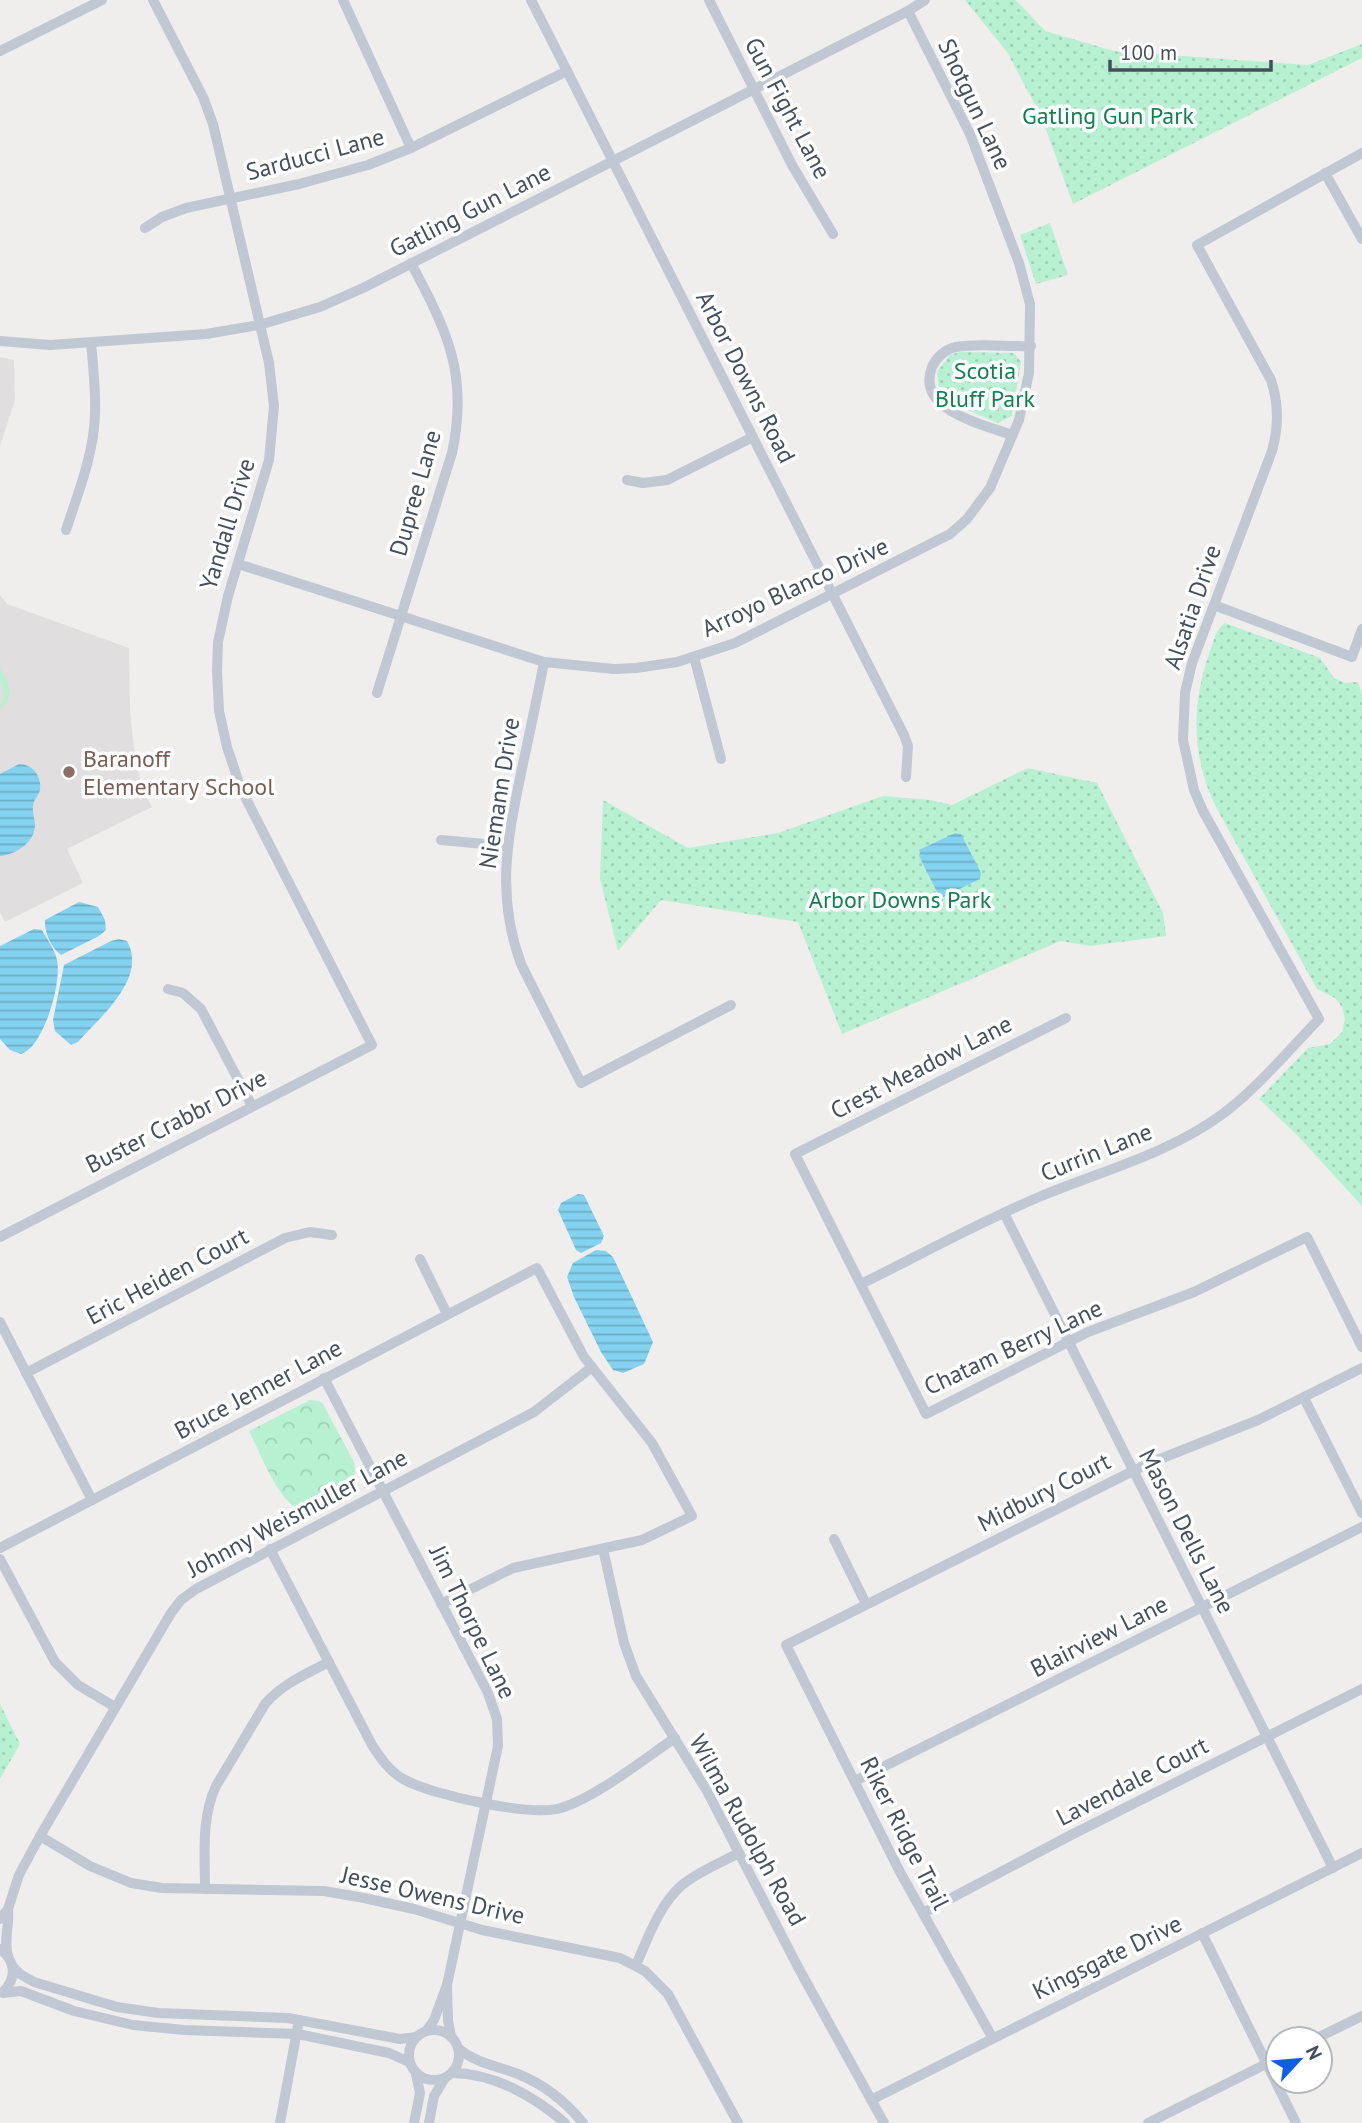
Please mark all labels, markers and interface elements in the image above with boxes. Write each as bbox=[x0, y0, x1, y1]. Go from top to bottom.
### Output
scale bar bbox=[1110, 28, 1271, 72]
street label: Gun Fight Lane bbox=[738, 32, 838, 184]
street label: Shotgun Lane bbox=[931, 33, 1019, 175]
text: 100 m bbox=[1120, 39, 1177, 66]
park label: Gatling Gun Park bbox=[1022, 100, 1194, 131]
street label: Sarducci Lane bbox=[243, 121, 387, 187]
street label: Gatling Gun Lane bbox=[384, 156, 556, 264]
street label: Arbor Downs Road bbox=[689, 286, 803, 468]
park label: Scotia Bluff Park bbox=[935, 355, 1035, 414]
street label: Dupree Lane bbox=[382, 427, 448, 559]
street label: Yandall Drive bbox=[192, 455, 262, 593]
street label: Arroyo Blanco Drive bbox=[697, 530, 893, 644]
street label: Alsatia Drive bbox=[1156, 541, 1228, 673]
street label: Niemann Drive bbox=[472, 715, 526, 871]
place label: Baranoff Elementary School bbox=[83, 743, 274, 802]
marker: Baranoff Elementary School bbox=[61, 764, 77, 780]
park label: Arbor Downs Park bbox=[809, 884, 992, 915]
street label: Crest Meadow Lane bbox=[825, 1008, 1017, 1126]
street label: Buster Crabbr Drive bbox=[80, 1062, 272, 1180]
street label: Currin Lane bbox=[1036, 1116, 1156, 1188]
street label: Eric Heiden Court bbox=[81, 1220, 253, 1332]
street label: Chatam Berry Lane bbox=[919, 1292, 1107, 1402]
street label: Bruce Jenner Lane bbox=[169, 1332, 347, 1446]
street label: Johnny Weismuller Lane bbox=[180, 1442, 413, 1585]
street label: Mason Dells Lane bbox=[1132, 1443, 1242, 1619]
street label: Midbury Court bbox=[972, 1445, 1116, 1539]
street label: Jim Thorpe Lane bbox=[422, 1539, 523, 1704]
street label: Blairview Lane bbox=[1025, 1588, 1173, 1684]
street label: Wilma Rudolph Road bbox=[683, 1729, 813, 1931]
street label: Lavendale Court bbox=[1051, 1729, 1213, 1833]
street label: Riker Ridge Trail bbox=[853, 1751, 957, 1915]
street label: Jesse Owens Drive bbox=[337, 1859, 528, 1931]
street label: Kingsgate Drive bbox=[1027, 1908, 1187, 2006]
north arrow bbox=[1264, 2025, 1334, 2095]
text: N bbox=[1301, 2042, 1328, 2063]

